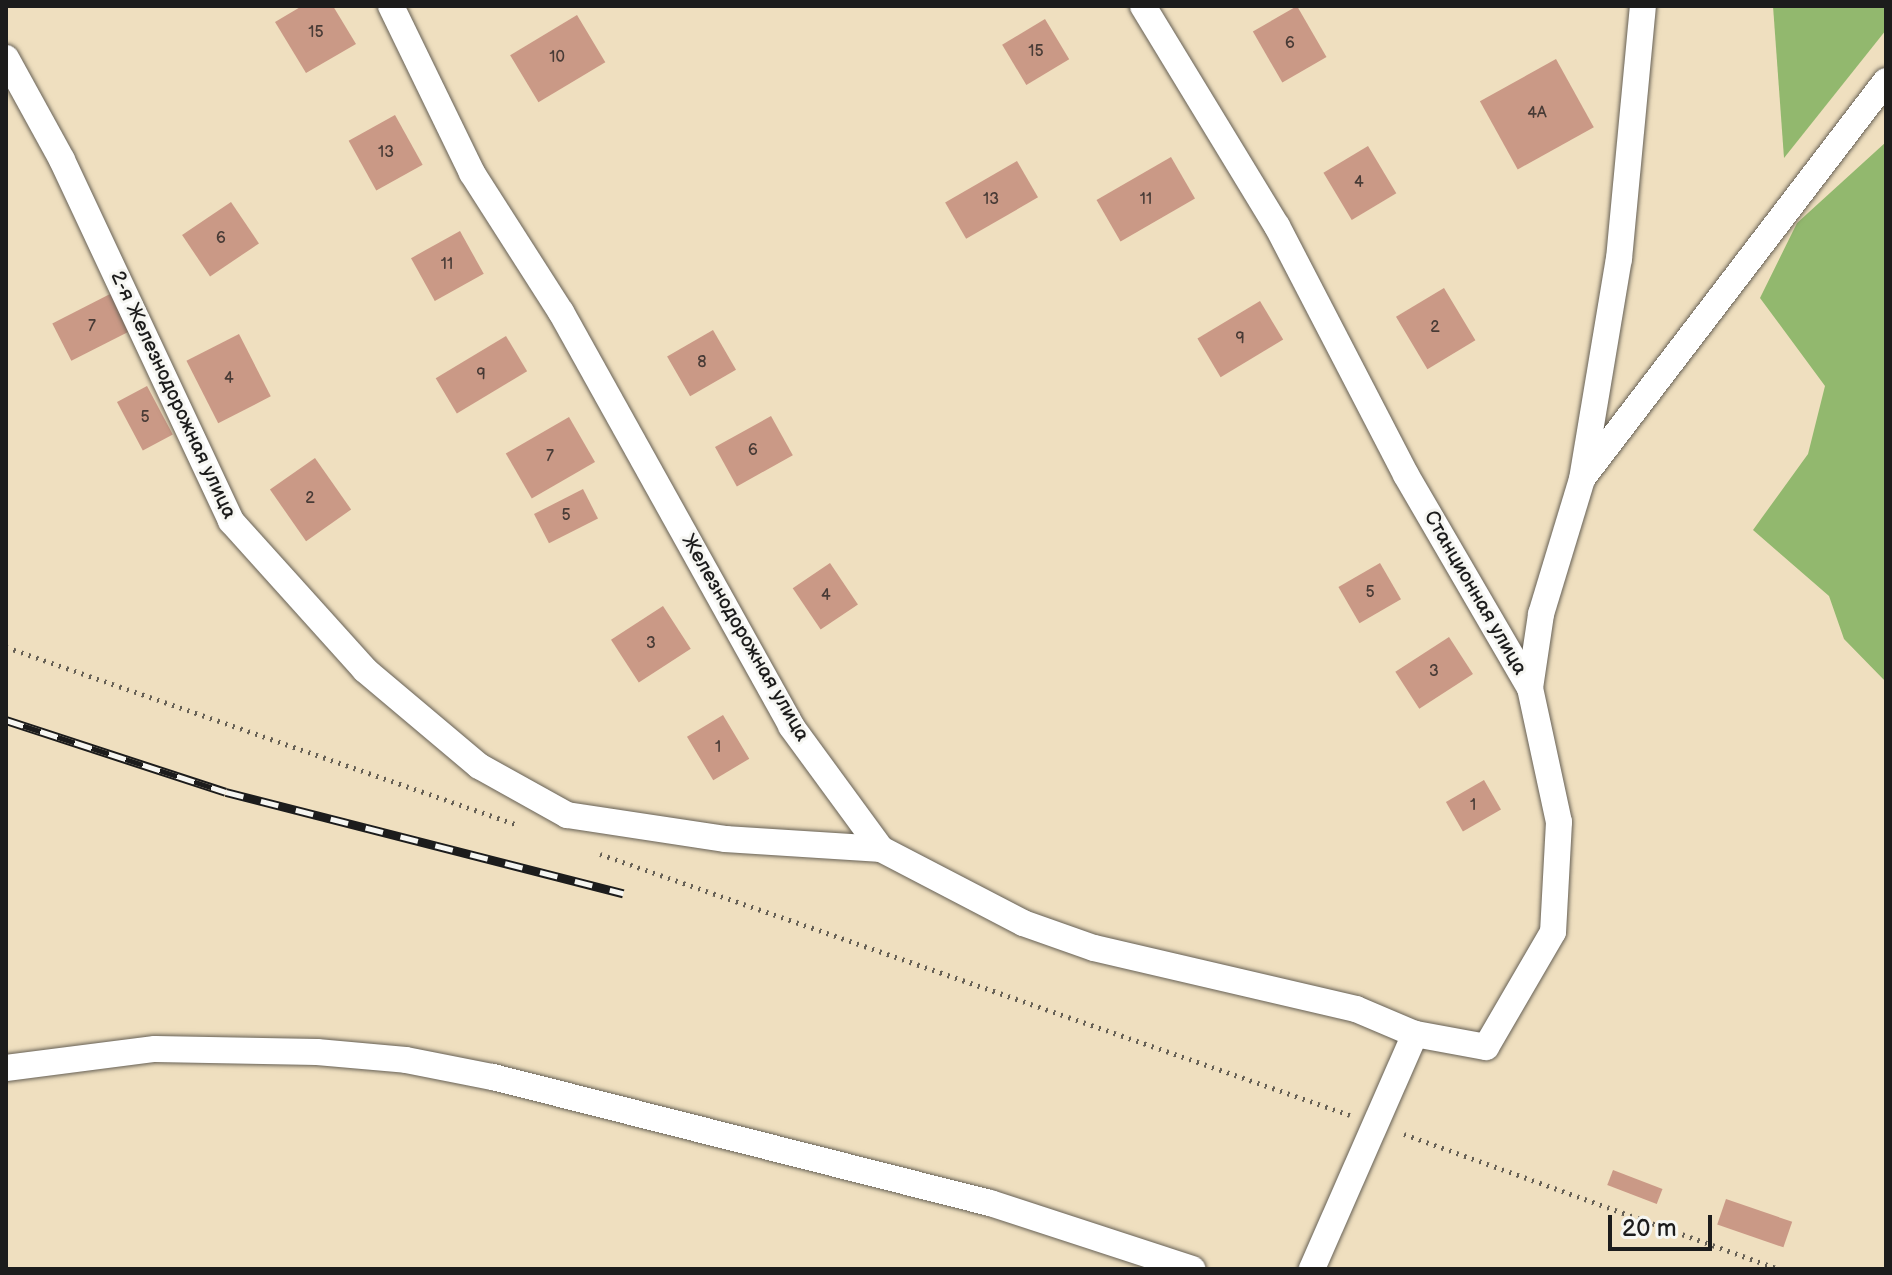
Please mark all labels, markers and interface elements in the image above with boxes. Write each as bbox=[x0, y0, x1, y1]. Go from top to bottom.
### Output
house number: 15 bbox=[308, 23, 324, 43]
house number: 6 bbox=[1285, 34, 1295, 54]
house number: 15 bbox=[1028, 42, 1044, 62]
house number: 10 bbox=[549, 48, 565, 68]
house number: 4А bbox=[1527, 104, 1547, 124]
house number: 13 bbox=[378, 143, 394, 163]
house number: 4 bbox=[1354, 173, 1364, 193]
house number: 13 bbox=[983, 190, 999, 210]
house number: 11 bbox=[1140, 190, 1152, 210]
house number: 6 bbox=[216, 229, 226, 249]
house number: 11 bbox=[441, 255, 453, 275]
street label: 2-я Железнодорожная улица bbox=[105, 267, 241, 523]
house number: 7 bbox=[88, 317, 96, 337]
house number: 2 bbox=[1430, 318, 1440, 338]
house number: 9 bbox=[1235, 329, 1245, 349]
house number: 8 bbox=[697, 353, 707, 373]
house number: 9 bbox=[476, 365, 486, 385]
house number: 4 bbox=[224, 369, 234, 389]
house number: 5 bbox=[140, 408, 150, 428]
house number: 6 bbox=[748, 441, 758, 461]
house number: 7 bbox=[546, 447, 554, 467]
house number: 2 bbox=[305, 489, 315, 509]
house number: 5 bbox=[561, 506, 571, 526]
street label: Станционная улица bbox=[1418, 507, 1532, 679]
street label: Железнодорожная улица bbox=[676, 530, 814, 746]
house number: 5 bbox=[1365, 583, 1375, 603]
house number: 4 bbox=[821, 586, 831, 606]
house number: 3 bbox=[646, 634, 656, 654]
house number: 3 bbox=[1429, 662, 1439, 682]
house number: 1 bbox=[715, 738, 721, 758]
house number: 1 bbox=[1470, 796, 1476, 816]
scale bar bbox=[1612, 1199, 1716, 1249]
text: 20 m bbox=[1622, 1214, 1677, 1243]

